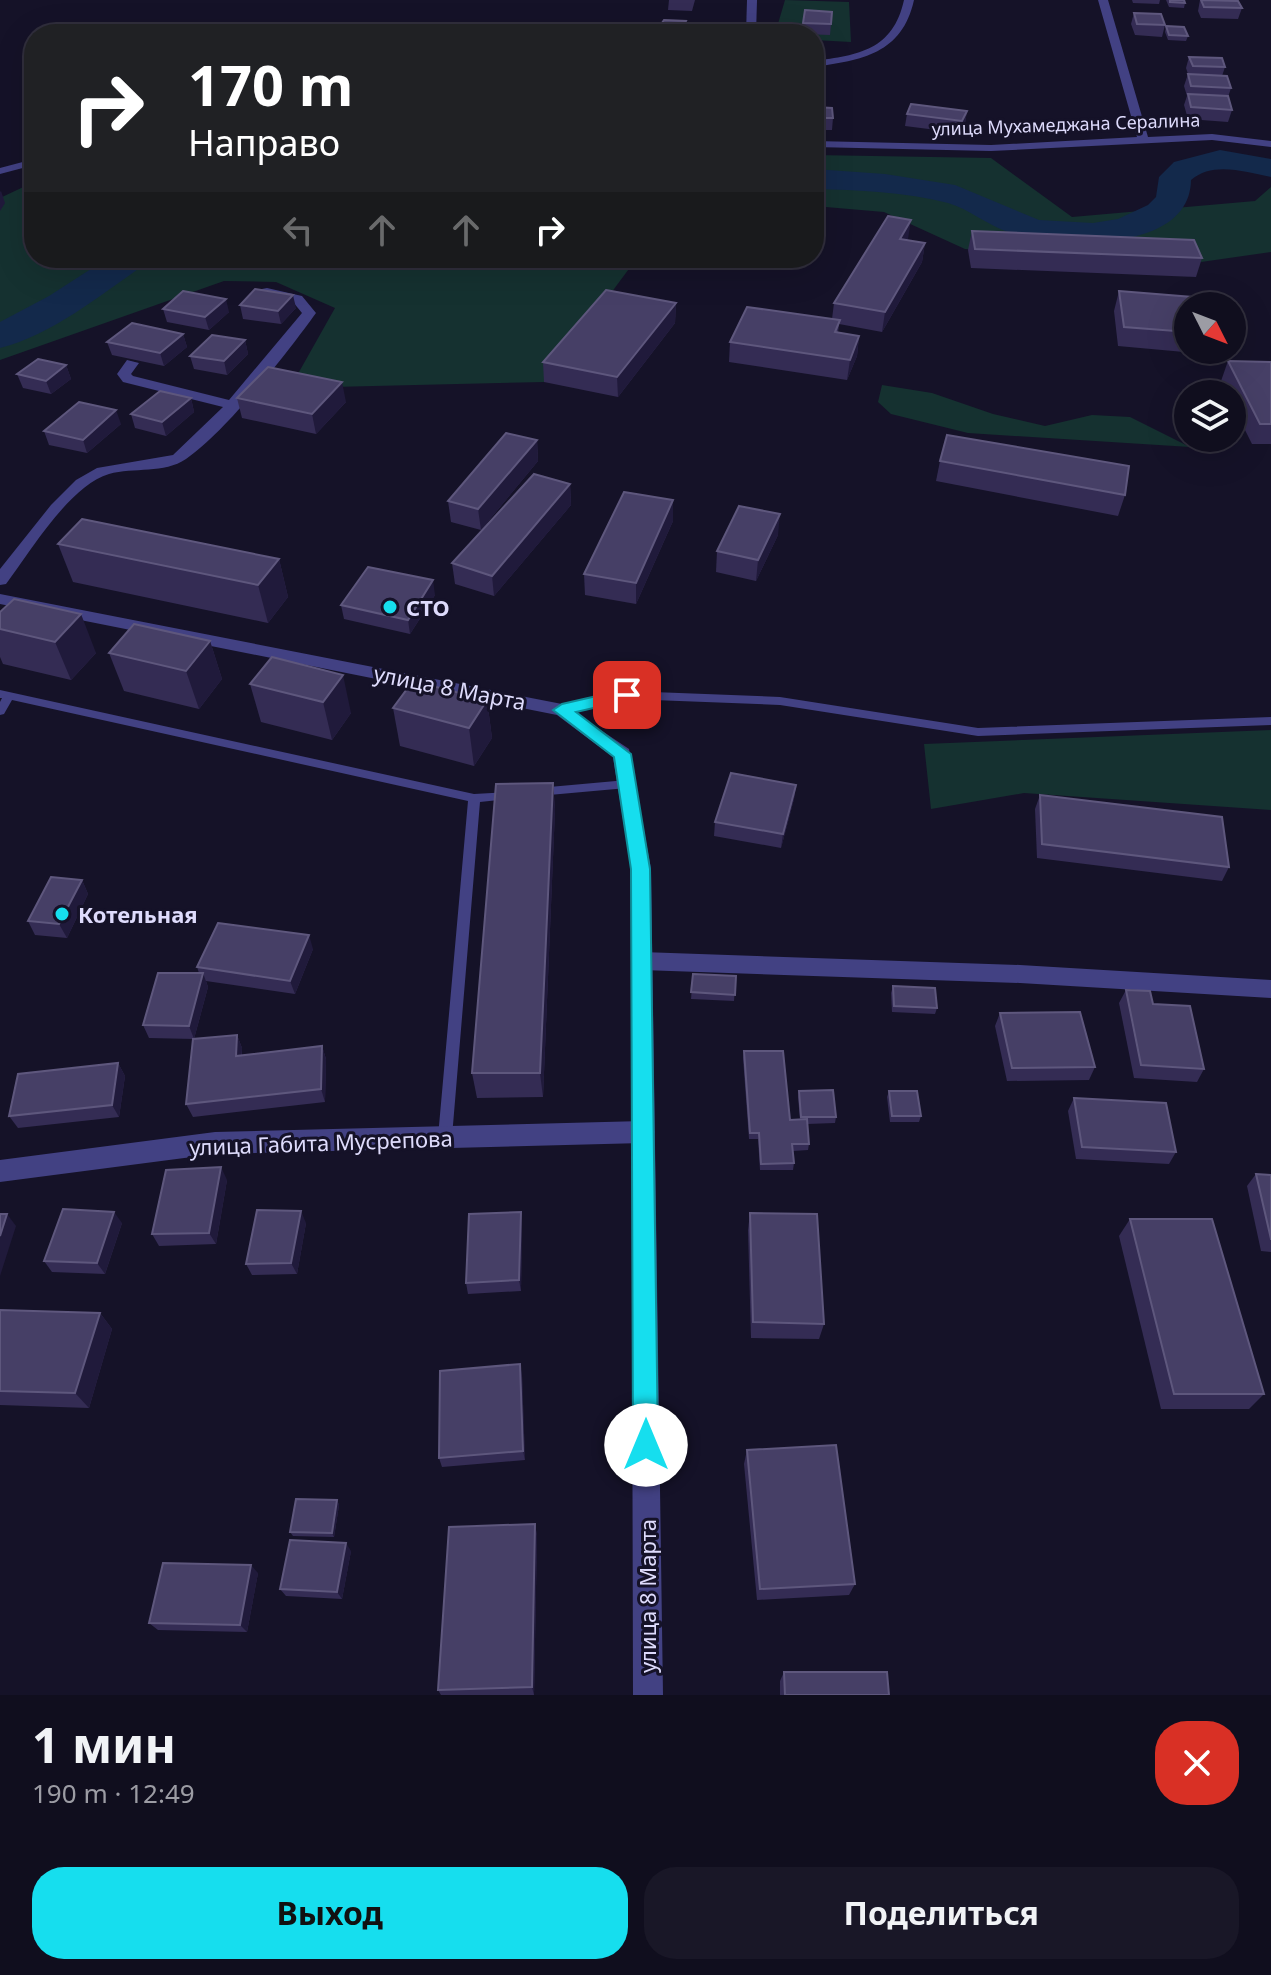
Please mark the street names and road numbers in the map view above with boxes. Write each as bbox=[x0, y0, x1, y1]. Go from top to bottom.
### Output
street label: улица Мухамеджана Сералина bbox=[931, 107, 1201, 141]
street label: улица 8 Марта bbox=[371, 658, 529, 716]
street label: улица Габита Мусрепова bbox=[189, 1122, 453, 1162]
street label: улица 8 Марта bbox=[632, 1519, 662, 1673]

